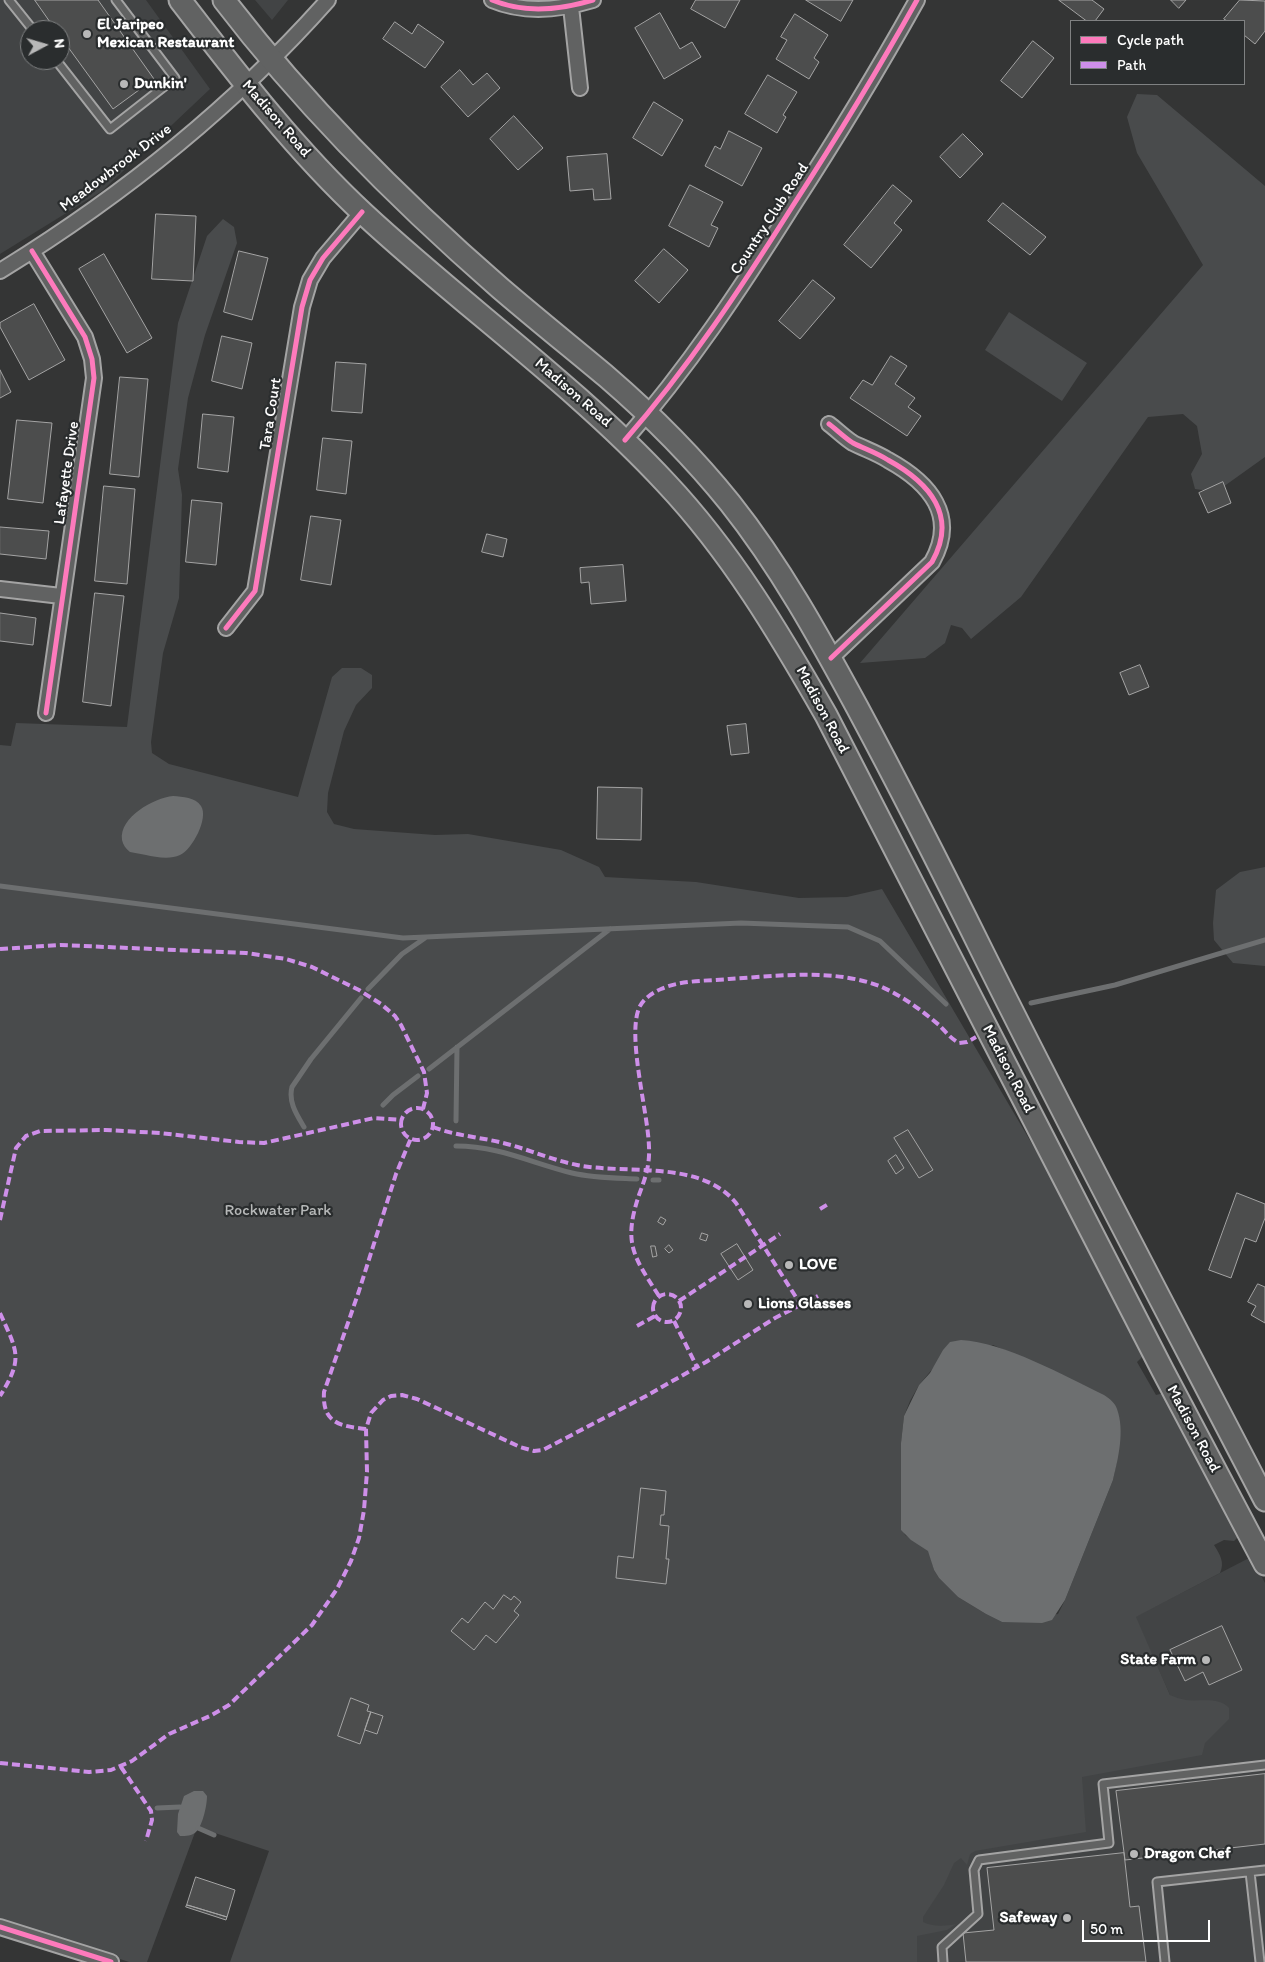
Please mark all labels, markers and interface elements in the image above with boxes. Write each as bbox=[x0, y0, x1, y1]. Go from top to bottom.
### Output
place label: El Jaripeo Mexican Restaurant bbox=[97, 15, 234, 53]
north arrow bbox=[20, 20, 70, 70]
legend bbox=[1070, 20, 1245, 85]
marker: El Jaripeo Mexican Restaurant bbox=[81, 28, 93, 40]
text: Cycle path bbox=[1117, 31, 1184, 49]
text: N bbox=[50, 38, 68, 49]
text: Path bbox=[1117, 56, 1146, 74]
place label: Dunkin' bbox=[134, 74, 187, 94]
street label: Madison Road bbox=[237, 76, 315, 162]
marker: Dunkin' bbox=[118, 78, 130, 90]
street label: Meadowbrook Drive bbox=[56, 120, 176, 216]
street label: Country Club Road bbox=[727, 159, 813, 279]
street label: Madison Road bbox=[530, 354, 616, 432]
street label: Tara Court bbox=[256, 376, 286, 452]
street label: Lafayette Drive bbox=[50, 420, 84, 526]
street label: Madison Road bbox=[791, 663, 853, 757]
street label: Madison Road bbox=[978, 1022, 1038, 1116]
park label: Rockwater Park bbox=[224, 1201, 332, 1221]
place label: LOVE bbox=[799, 1255, 837, 1275]
marker: LOVE bbox=[783, 1259, 795, 1271]
place label: Lions Glasses bbox=[758, 1294, 851, 1314]
marker: Lions Glasses bbox=[742, 1298, 754, 1310]
street label: Madison Road bbox=[1162, 1382, 1224, 1476]
place label: State Farm bbox=[1120, 1650, 1196, 1670]
marker: State Farm bbox=[1200, 1654, 1212, 1666]
place label: Dragon Chef bbox=[1144, 1844, 1231, 1864]
marker: Dragon Chef bbox=[1128, 1848, 1140, 1860]
place label: Safeway bbox=[999, 1908, 1057, 1928]
scale bar bbox=[1085, 1910, 1212, 1942]
marker: Safeway bbox=[1061, 1912, 1073, 1924]
text: 50 m bbox=[1090, 1920, 1123, 1938]

